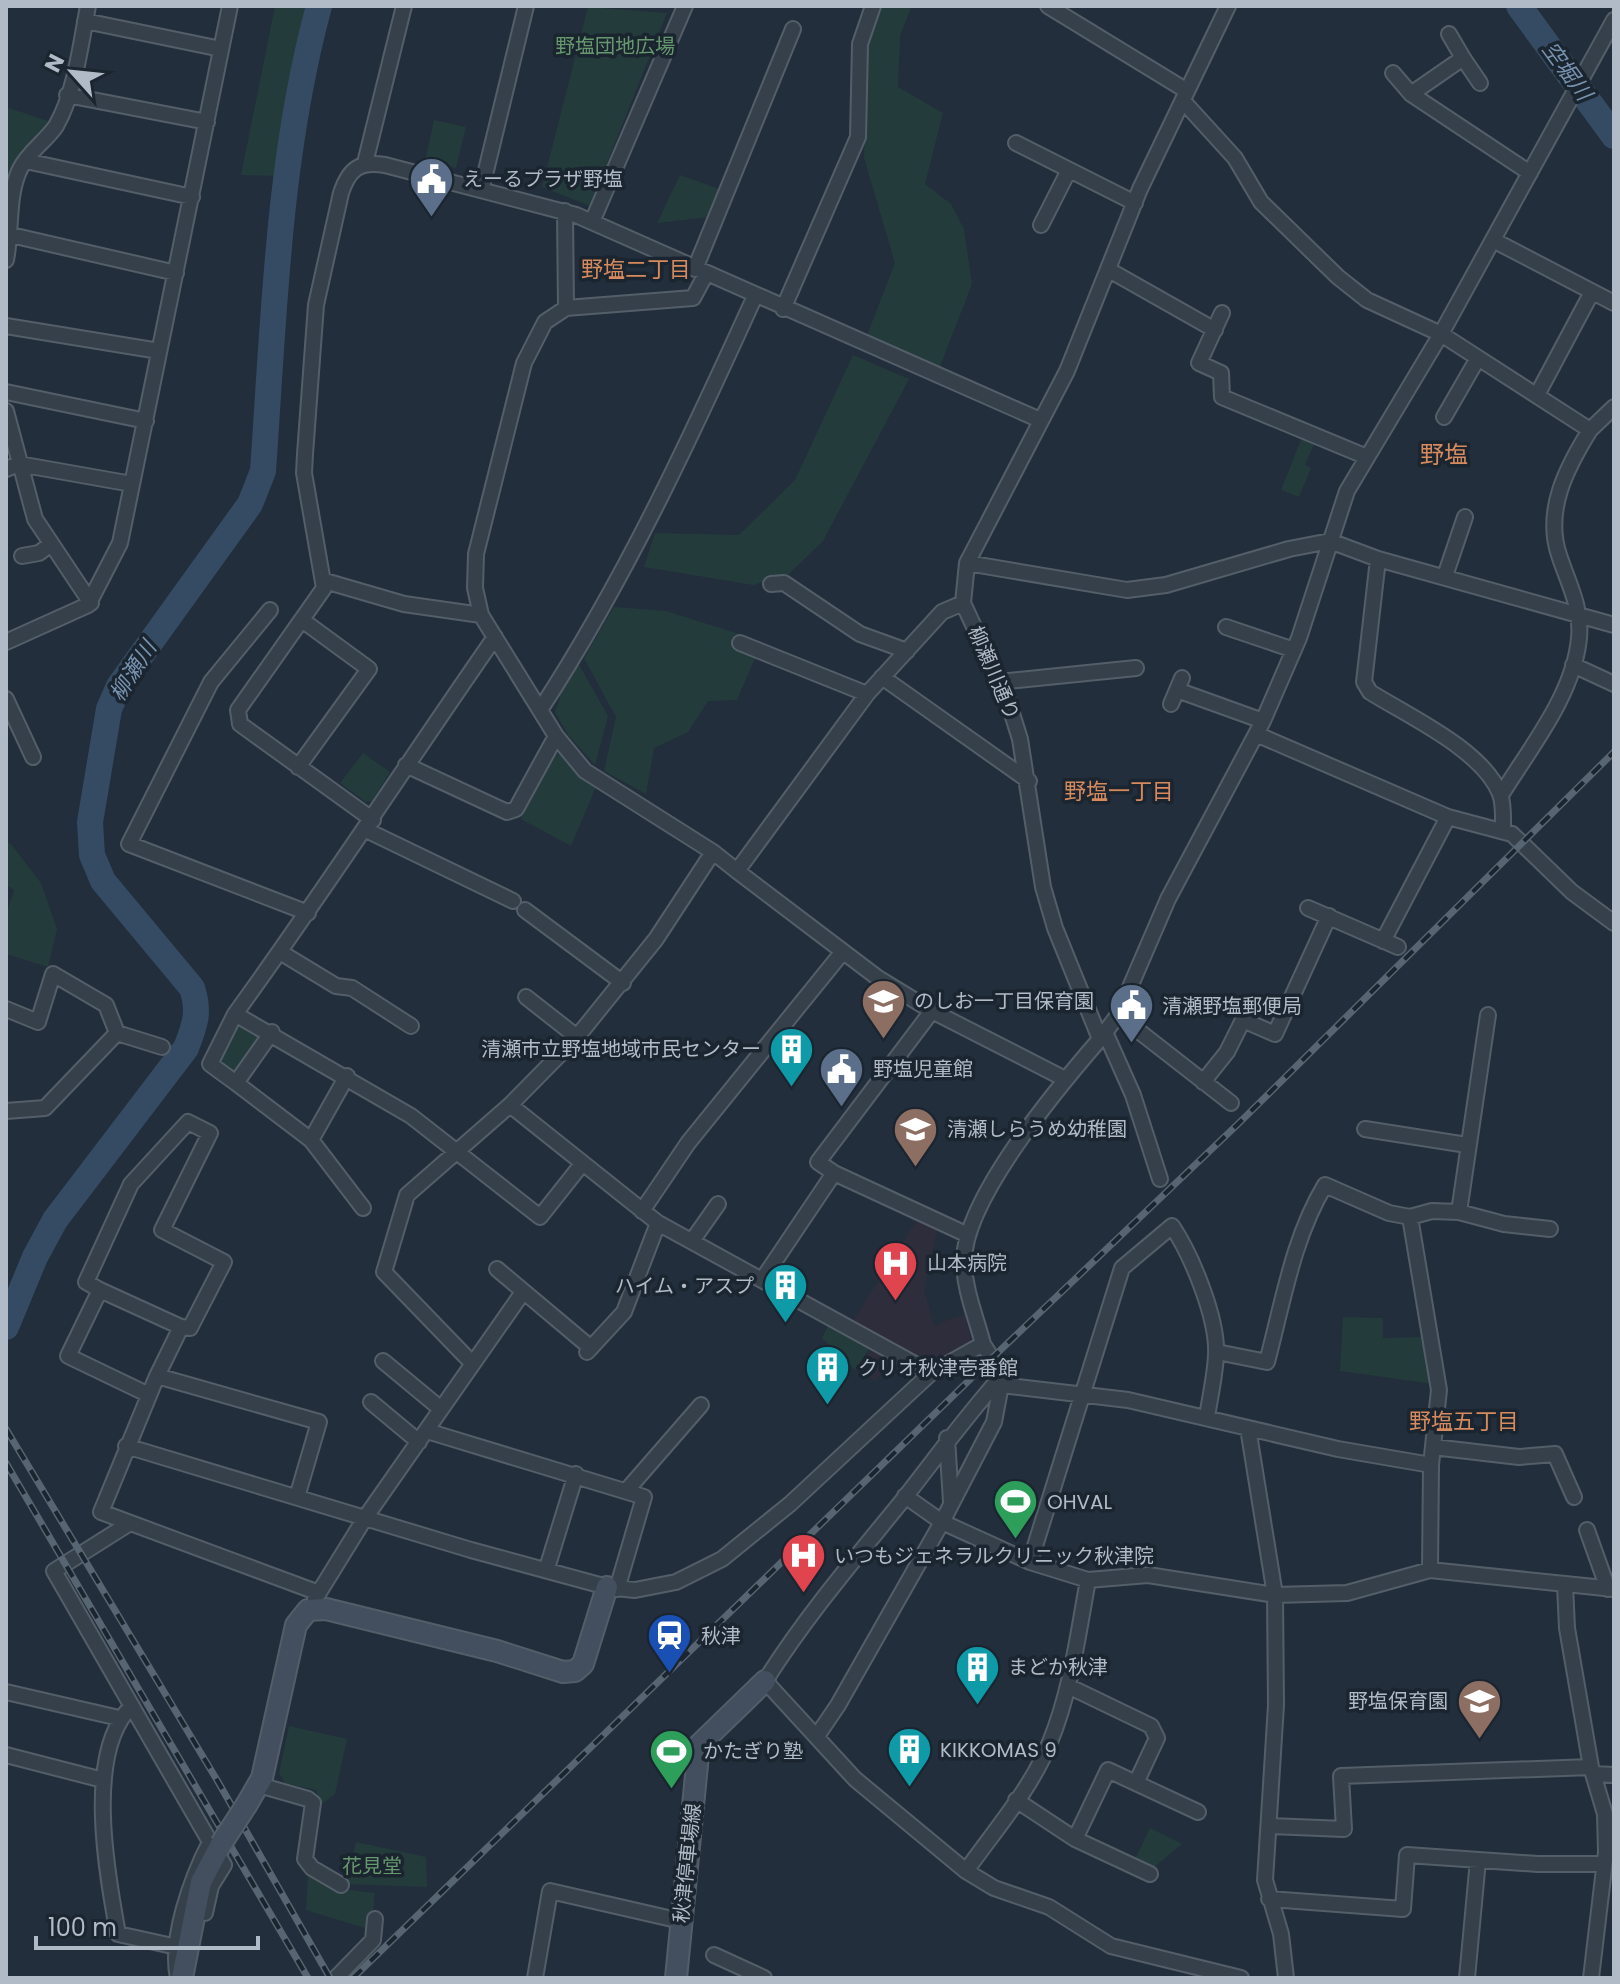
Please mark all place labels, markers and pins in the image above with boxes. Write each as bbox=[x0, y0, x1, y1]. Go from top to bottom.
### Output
public building icon: えーるプラザ野塩 bbox=[408, 155, 456, 218]
place label: えーるプラザ野塩 bbox=[463, 165, 623, 193]
school or university icon: のしお一丁目保育園 bbox=[859, 977, 907, 1040]
public building icon: 清瀬野塩郵便局 bbox=[1107, 982, 1155, 1045]
place label: のしお一丁目保育園 bbox=[914, 987, 1094, 1015]
place label: 清瀬野塩郵便局 bbox=[1162, 992, 1302, 1020]
building icon: 清瀬市立野塩地域市民センター bbox=[768, 1025, 816, 1088]
place label: 清瀬市立野塩地域市民センター bbox=[481, 1035, 761, 1063]
public building icon: 野塩児童館 bbox=[818, 1045, 866, 1108]
place label: 野塩児童館 bbox=[873, 1055, 973, 1083]
school or university icon: 清瀬しらうめ幼稚園 bbox=[892, 1105, 940, 1168]
place label: 清瀬しらうめ幼稚園 bbox=[947, 1115, 1127, 1143]
hospital icon: 山本病院 bbox=[872, 1239, 920, 1302]
place label: 山本病院 bbox=[927, 1249, 1007, 1277]
building icon: ハイム・アスプ bbox=[761, 1262, 809, 1325]
place label: ハイム・アスプ bbox=[615, 1272, 754, 1300]
building icon: クリオ秋津壱番館 bbox=[803, 1344, 851, 1407]
place label: クリオ秋津壱番館 bbox=[858, 1354, 1018, 1382]
sports icon: OHVAL bbox=[992, 1478, 1040, 1541]
place label: OHVAL bbox=[1047, 1488, 1113, 1516]
hospital icon: いつもジェネラルクリニック秋津院 bbox=[779, 1532, 827, 1595]
place label: いつもジェネラルクリニック秋津院 bbox=[834, 1542, 1154, 1570]
station icon: 秋津 bbox=[646, 1612, 694, 1675]
place label: 秋津 bbox=[701, 1622, 741, 1650]
building icon: まどか秋津 bbox=[953, 1643, 1001, 1706]
place label: まどか秋津 bbox=[1008, 1653, 1108, 1681]
school or university icon: 野塩保育園 bbox=[1455, 1677, 1503, 1740]
place label: 野塩保育園 bbox=[1348, 1687, 1448, 1715]
building icon: KIKKOMAS 9 bbox=[885, 1726, 933, 1789]
sports icon: かたぎり塾 bbox=[648, 1727, 696, 1790]
place label: KIKKOMAS 9 bbox=[940, 1736, 1057, 1764]
place label: かたぎり塾 bbox=[703, 1737, 803, 1765]

